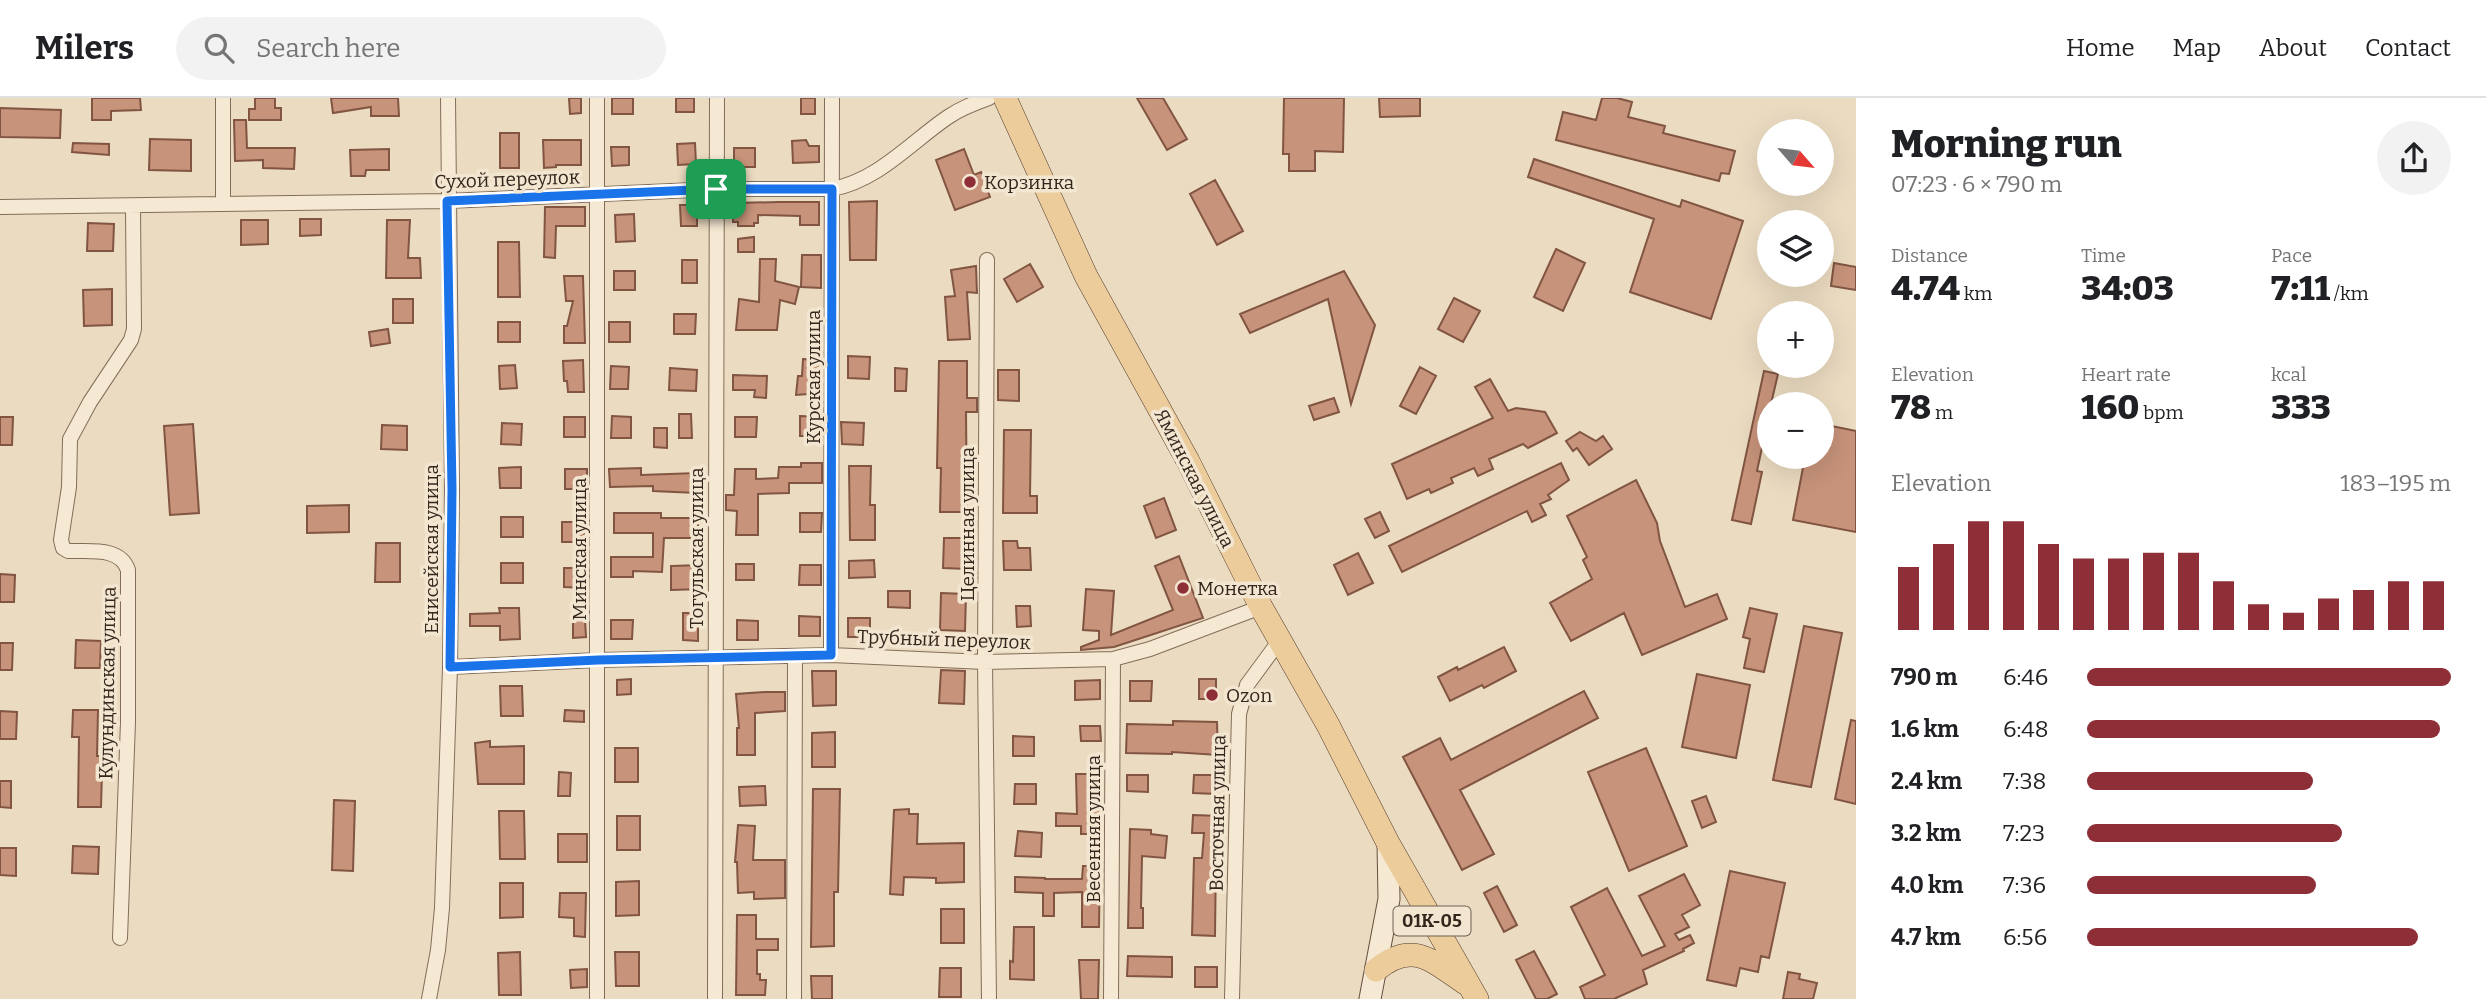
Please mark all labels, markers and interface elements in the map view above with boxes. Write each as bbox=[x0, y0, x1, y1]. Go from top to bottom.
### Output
search box bbox=[176, 17, 666, 80]
text: Milers bbox=[35, 28, 134, 68]
icon: search bbox=[200, 29, 238, 67]
text: Search here bbox=[256, 33, 400, 64]
text: Home bbox=[2066, 34, 2135, 62]
text: Map bbox=[2173, 34, 2221, 62]
text: About bbox=[2259, 34, 2327, 62]
text: Contact bbox=[2365, 34, 2451, 62]
north arrow bbox=[1757, 119, 1834, 196]
map controls bbox=[1757, 119, 1834, 469]
text: Morning run bbox=[1891, 121, 2122, 167]
button: share bbox=[2377, 121, 2451, 195]
pin bbox=[686, 159, 746, 219]
street label: Сухой переулок bbox=[434, 165, 581, 194]
icon: arrive bbox=[697, 170, 735, 208]
text: 07:23 · 6 × 790 m bbox=[1891, 170, 2062, 198]
place label: Корзинка bbox=[984, 171, 1075, 194]
marker: Корзинка bbox=[962, 174, 978, 190]
button: layers bbox=[1757, 210, 1834, 287]
text: Distance bbox=[1891, 244, 1968, 267]
text: Time bbox=[2081, 244, 2126, 267]
text: Pace bbox=[2271, 244, 2312, 267]
text: 4.74 bbox=[1891, 267, 1960, 309]
text: 34:03 bbox=[2081, 267, 2174, 309]
text: 7:11 bbox=[2271, 267, 2330, 309]
text: km bbox=[1960, 282, 1992, 305]
text: /km bbox=[2330, 282, 2369, 305]
button: + bbox=[1757, 301, 1834, 378]
street label: Курская улица bbox=[802, 309, 825, 444]
text: Elevation bbox=[1891, 363, 1974, 386]
text: Heart rate bbox=[2081, 363, 2171, 386]
text: kcal bbox=[2271, 363, 2306, 386]
text: 78 bbox=[1891, 386, 1931, 428]
text: 160 bbox=[2081, 386, 2139, 428]
text: 333 bbox=[2271, 386, 2331, 428]
button: − bbox=[1757, 392, 1834, 469]
text: m bbox=[1931, 401, 1953, 424]
text: bpm bbox=[2139, 401, 2184, 424]
street label: Яминская улица bbox=[1150, 405, 1240, 552]
street label: Целинная улица bbox=[956, 446, 979, 601]
street label: Енисейская улица bbox=[420, 463, 443, 634]
street label: Тогульская улица bbox=[685, 467, 708, 629]
text: Elevation bbox=[1891, 469, 1991, 497]
text: 183–195 m bbox=[2340, 469, 2451, 497]
street label: Минская улица bbox=[568, 477, 591, 620]
place label: Монетка bbox=[1197, 577, 1279, 600]
marker: Монетка bbox=[1175, 580, 1191, 596]
street label: Кулундинская улица bbox=[94, 586, 121, 780]
street label: Трубный переулок bbox=[857, 625, 1032, 654]
text: 790 m bbox=[1891, 663, 1957, 691]
text: 6:46 bbox=[2003, 663, 2048, 691]
place label: Ozon bbox=[1226, 684, 1272, 707]
marker: Ozon bbox=[1204, 687, 1220, 703]
text: 1.6 km bbox=[1891, 715, 1959, 743]
text: 6:48 bbox=[2003, 715, 2049, 743]
street label: Восточная улица bbox=[1205, 734, 1230, 891]
street label: Весенняя улица bbox=[1082, 754, 1105, 903]
text: 2.4 km bbox=[1891, 767, 1962, 795]
text: 7:38 bbox=[2003, 767, 2046, 795]
text: 3.2 km bbox=[1891, 819, 1961, 847]
text: 7:23 bbox=[2003, 819, 2045, 847]
text: 4.0 km bbox=[1891, 871, 1963, 899]
text: 7:36 bbox=[2003, 871, 2046, 899]
road number: 01К-05 bbox=[1394, 906, 1470, 936]
text: 4.7 km bbox=[1891, 923, 1961, 951]
text: 6:56 bbox=[2003, 923, 2047, 951]

